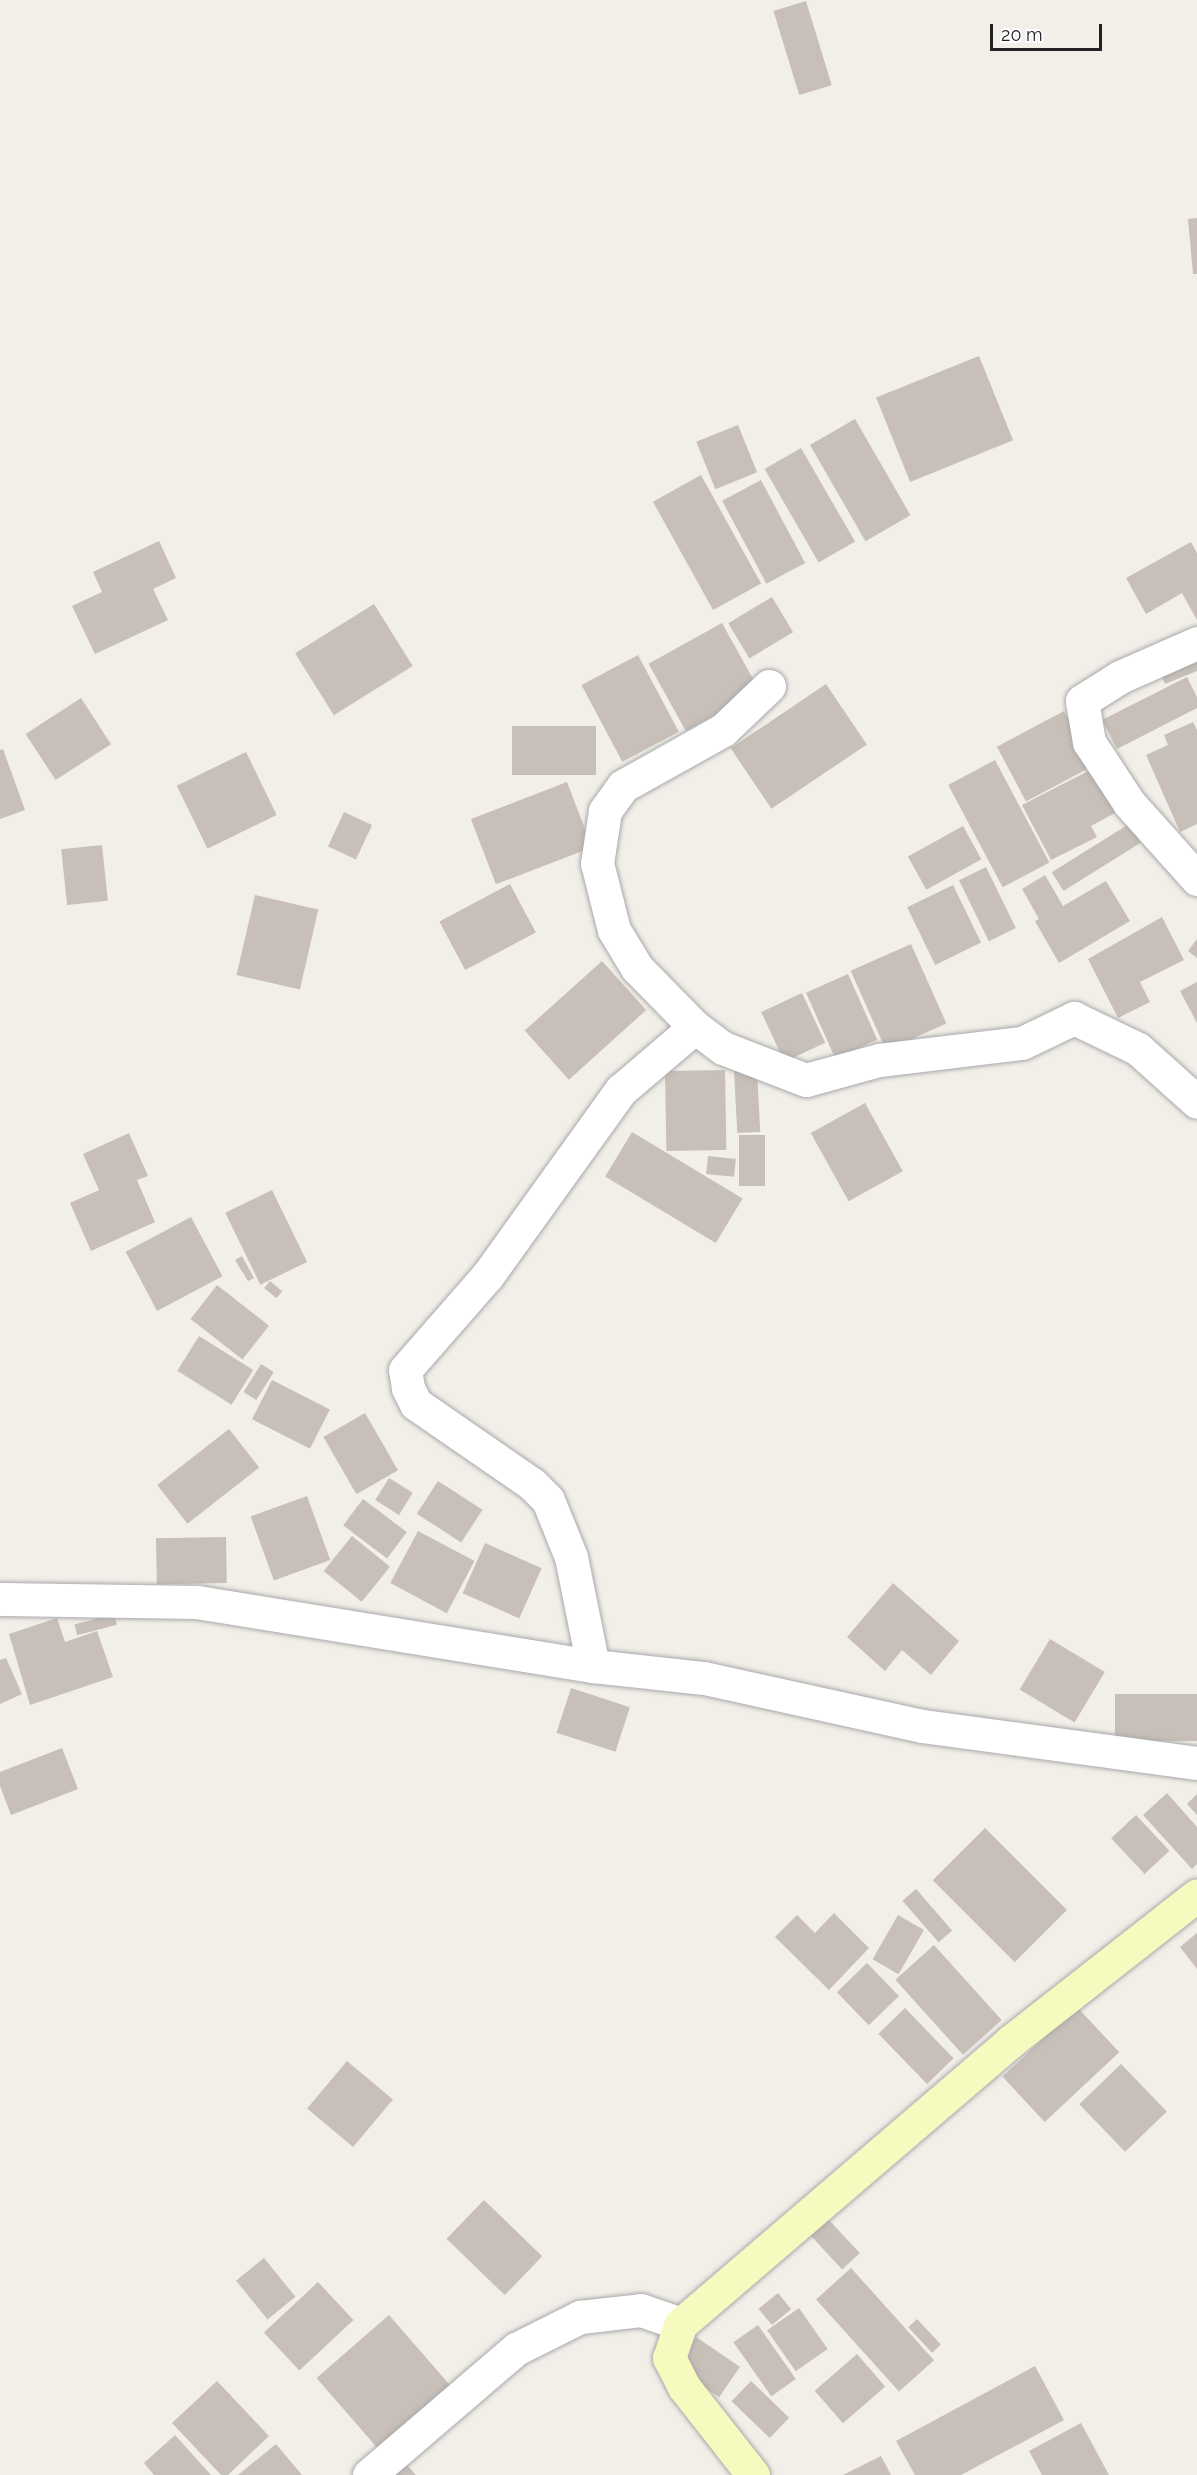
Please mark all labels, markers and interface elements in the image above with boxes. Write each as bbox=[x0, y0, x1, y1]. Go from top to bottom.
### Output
scale bar bbox=[993, 12, 1106, 50]
text: 20 m bbox=[1001, 24, 1043, 45]

